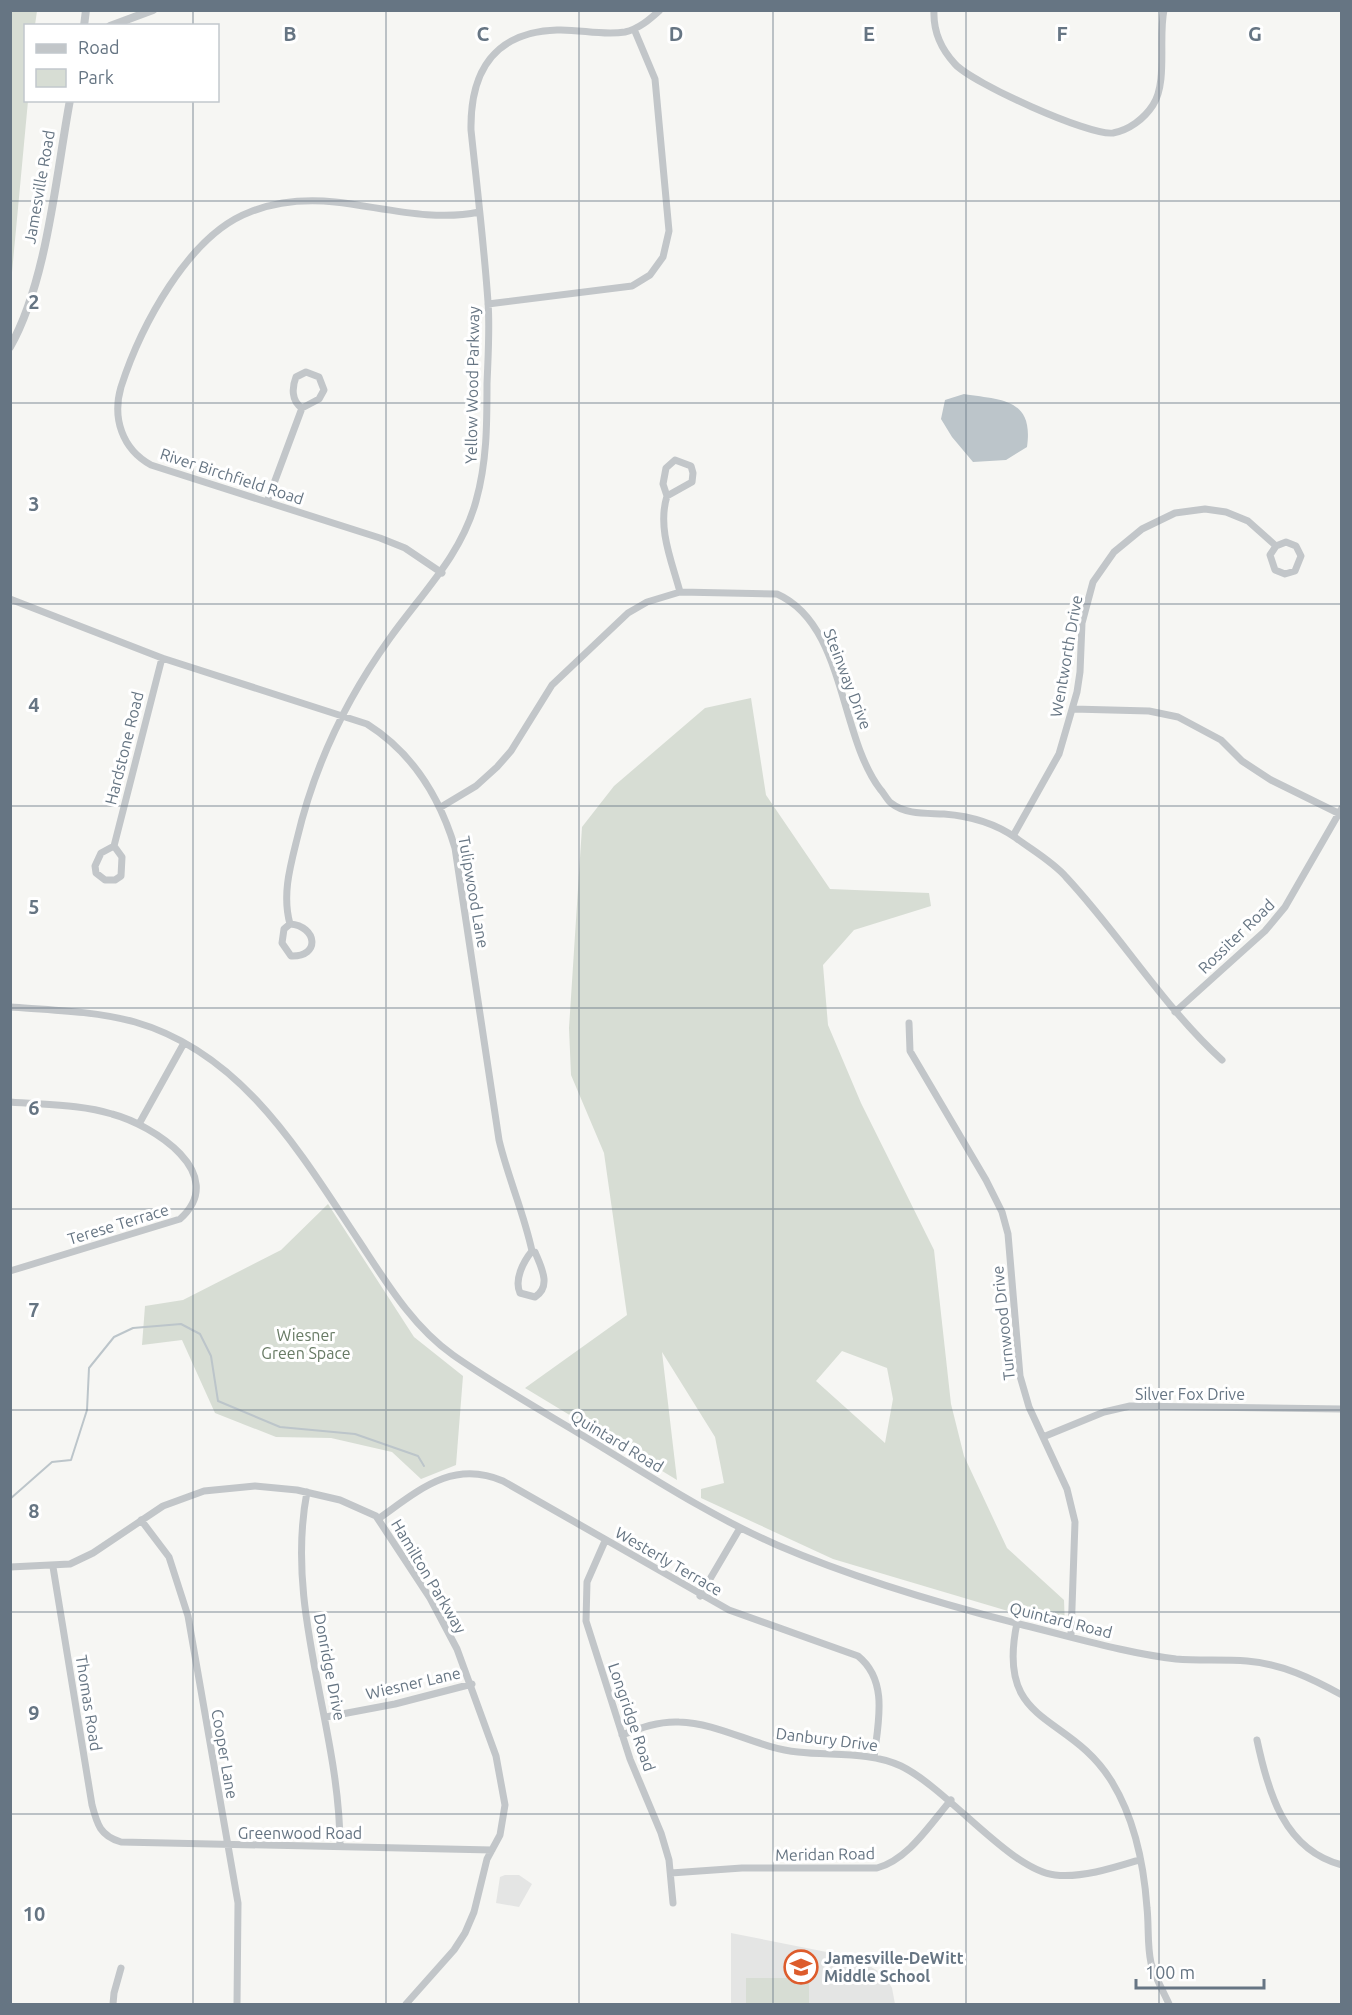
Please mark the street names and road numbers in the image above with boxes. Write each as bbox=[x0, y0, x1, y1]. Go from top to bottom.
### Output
street label: Jamesville Road bbox=[20, 129, 58, 245]
street label: Yellow Wood Parkway bbox=[462, 306, 482, 464]
street label: River Birchfield Road bbox=[158, 444, 306, 508]
street label: Wentworth Drive bbox=[1046, 594, 1086, 718]
street label: Steinway Drive bbox=[821, 626, 875, 732]
street label: Hardstone Road bbox=[101, 690, 147, 806]
street label: Tulipwood Lane bbox=[455, 835, 493, 949]
street label: Rossiter Road bbox=[1194, 895, 1278, 977]
street label: Terese Terrace bbox=[65, 1200, 171, 1248]
street label: Turnwood Drive bbox=[988, 1265, 1018, 1381]
street label: Silver Fox Drive bbox=[1135, 1385, 1245, 1403]
street label: Quintard Road bbox=[567, 1406, 667, 1476]
street label: Hamilton Parkway bbox=[388, 1516, 470, 1637]
street label: Westerly Terrace bbox=[612, 1523, 726, 1599]
street label: Quintard Road bbox=[1008, 1599, 1114, 1641]
street label: Donridge Drive bbox=[311, 1612, 349, 1722]
street label: Thomas Road bbox=[73, 1654, 105, 1752]
street label: Longridge Road bbox=[605, 1660, 659, 1774]
street label: Wiesner Lane bbox=[364, 1663, 462, 1703]
street label: Cooper Lane bbox=[208, 1708, 242, 1800]
street label: Danbury Drive bbox=[775, 1724, 879, 1754]
street label: Greenwood Road bbox=[238, 1824, 362, 1842]
street label: Meridan Road bbox=[775, 1844, 875, 1864]

